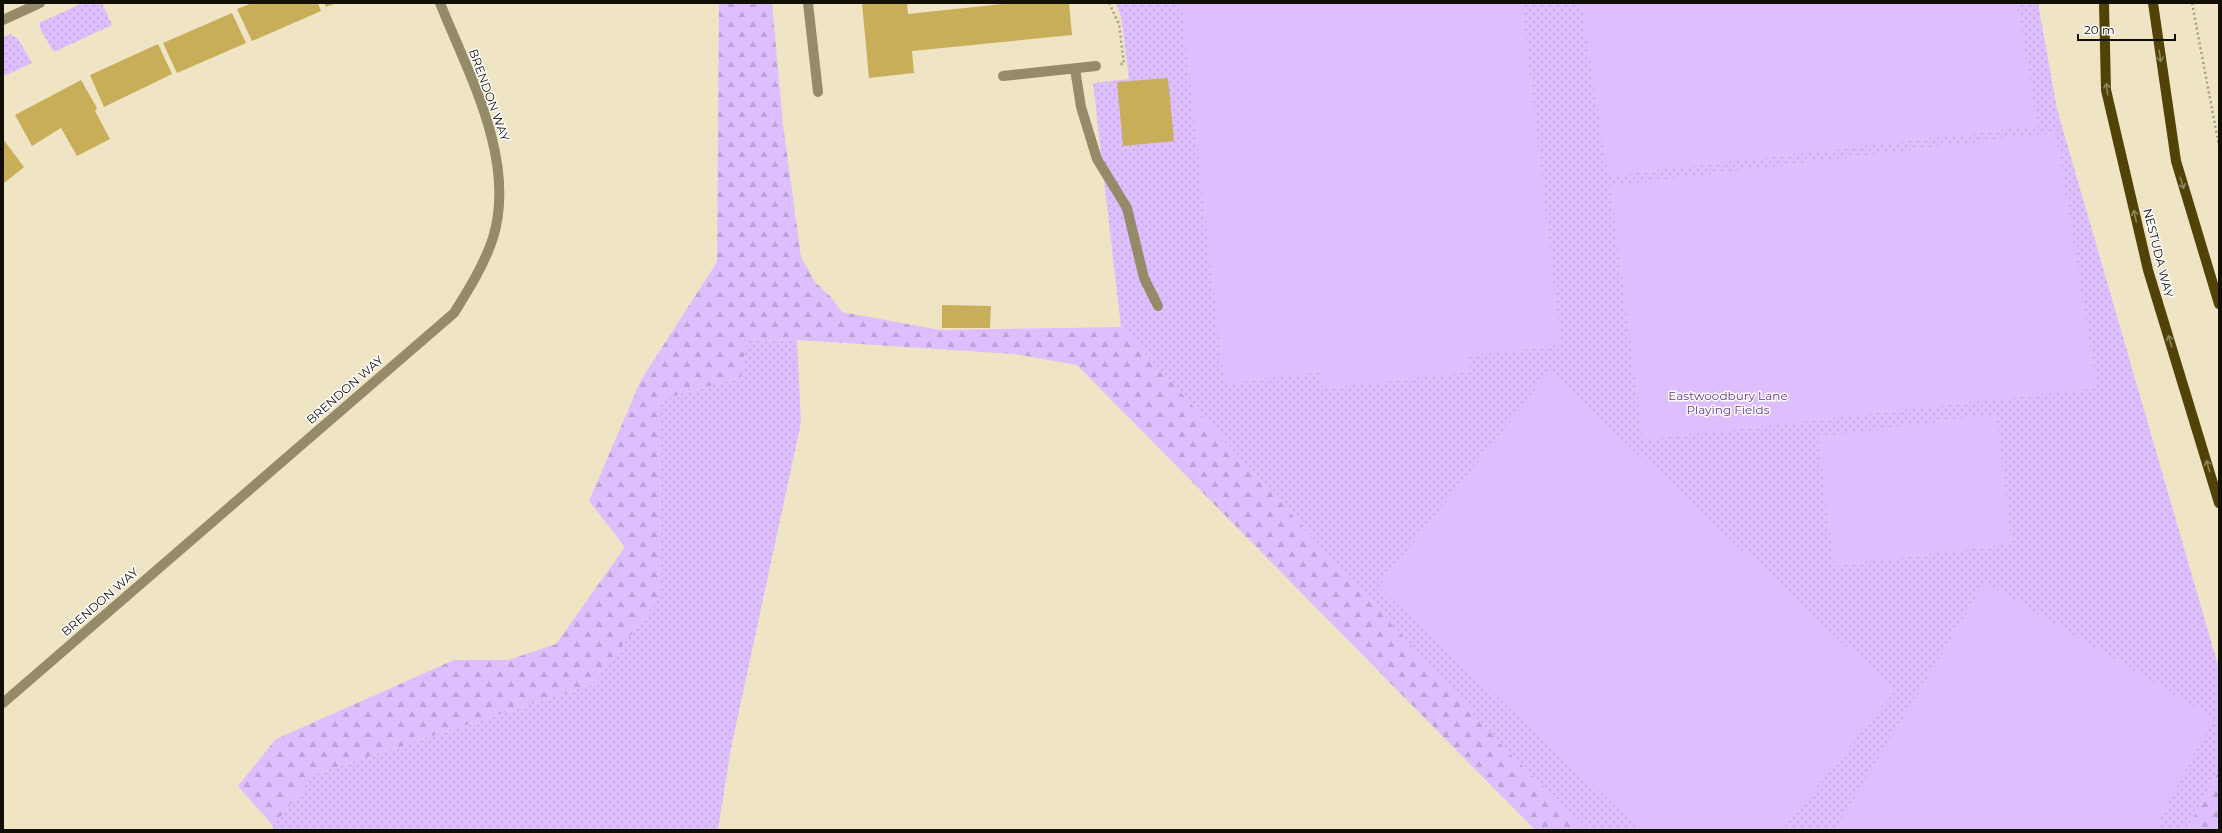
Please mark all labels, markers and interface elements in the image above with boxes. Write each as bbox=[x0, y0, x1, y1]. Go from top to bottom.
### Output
scale bar bbox=[2078, 16, 2175, 42]
text: 20 m bbox=[2084, 22, 2115, 37]
street label: BRENDON WAY bbox=[466, 47, 513, 143]
one-way arrow bbox=[2156, 49, 2164, 62]
one-way arrow bbox=[2103, 83, 2111, 96]
one-way arrow bbox=[2179, 177, 2186, 190]
street label: NESTUDA WAY bbox=[2140, 207, 2177, 299]
one-way arrow bbox=[2131, 210, 2139, 223]
one-way arrow bbox=[2166, 335, 2173, 348]
street label: BRENDON WAY bbox=[303, 352, 386, 427]
park label: Eastwoodbury Lane Playing Fields bbox=[1668, 388, 1788, 417]
one-way arrow bbox=[2204, 459, 2211, 472]
street label: BRENDON WAY bbox=[58, 564, 141, 639]

